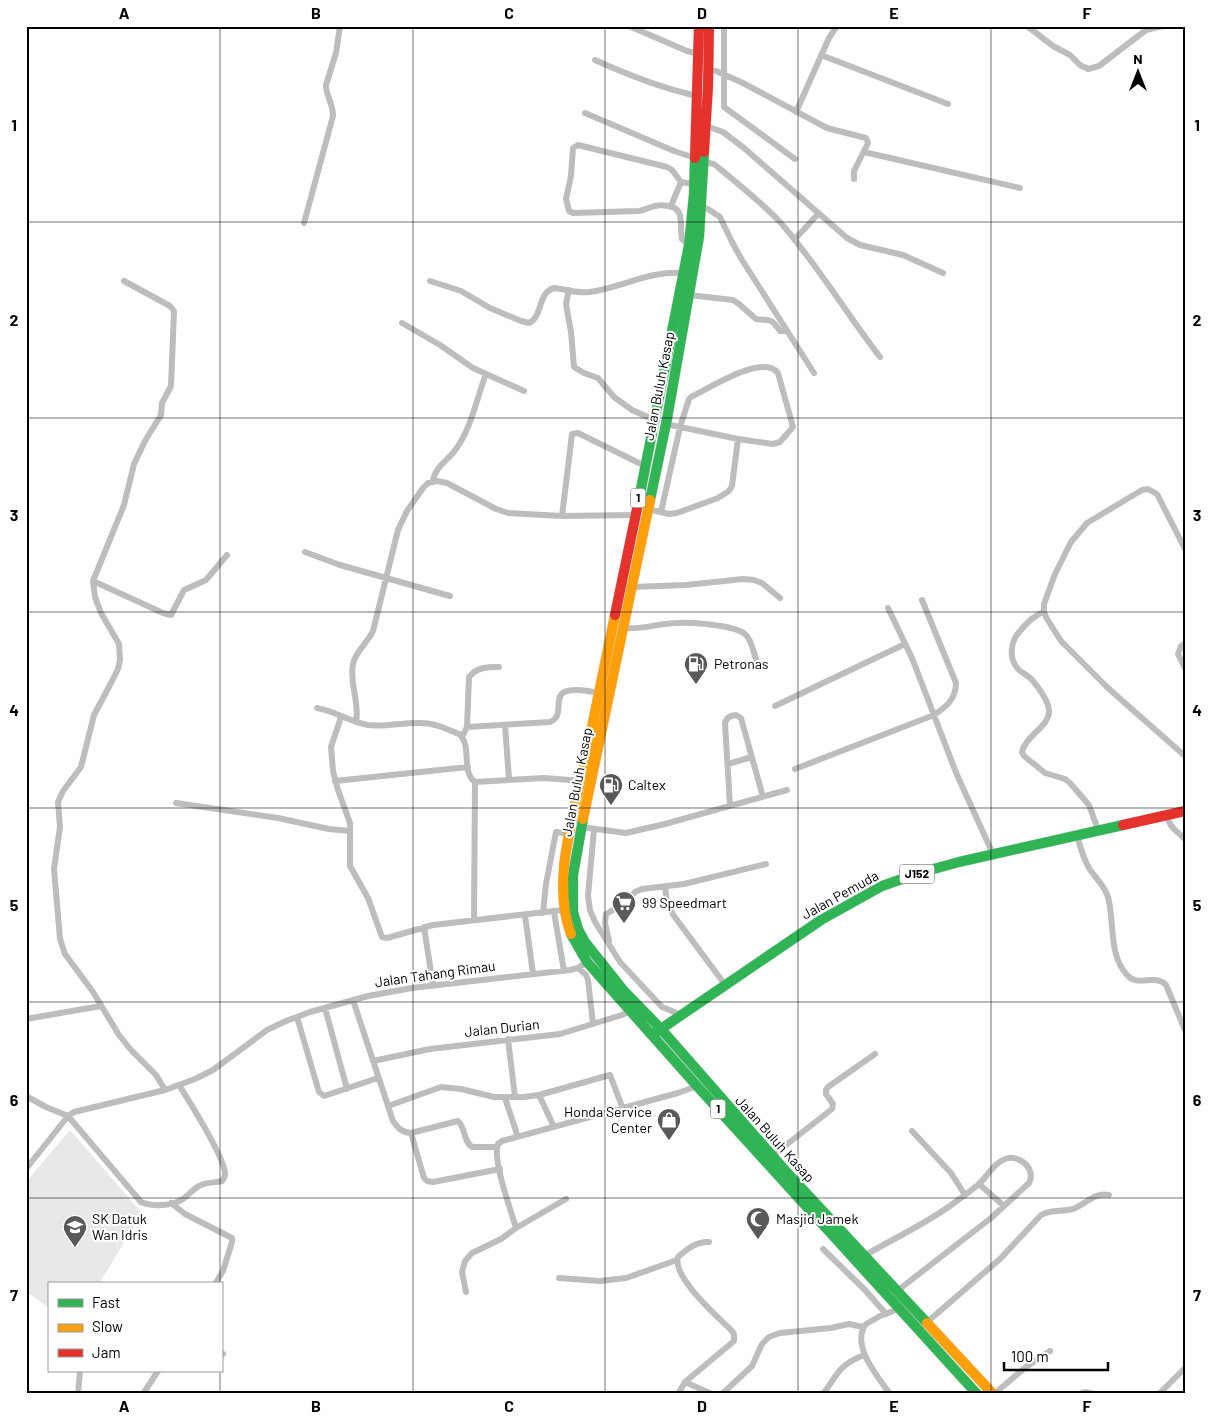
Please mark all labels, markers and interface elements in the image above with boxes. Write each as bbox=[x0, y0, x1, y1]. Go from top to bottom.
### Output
text: A bbox=[119, 3, 130, 22]
text: B bbox=[311, 3, 321, 22]
text: C bbox=[504, 3, 514, 22]
text: D bbox=[697, 3, 707, 22]
text: E bbox=[889, 3, 899, 22]
text: F bbox=[1083, 3, 1092, 22]
north arrow bbox=[1114, 48, 1164, 98]
text: N bbox=[1133, 50, 1143, 67]
text: 1 bbox=[11, 115, 17, 134]
text: 1 bbox=[1194, 115, 1200, 134]
text: 2 bbox=[10, 310, 19, 329]
text: 2 bbox=[1193, 310, 1202, 329]
street label: Jalan Buluh Kasap bbox=[640, 330, 677, 442]
road number: 1 bbox=[630, 488, 646, 508]
text: 3 bbox=[10, 505, 18, 524]
text: 3 bbox=[1193, 505, 1201, 524]
fuel station icon: Petronas bbox=[683, 651, 709, 685]
place label: Petronas bbox=[714, 655, 769, 672]
text: 4 bbox=[9, 700, 19, 719]
text: 4 bbox=[1192, 700, 1202, 719]
street label: Jalan Buluh Kasap bbox=[558, 726, 595, 838]
fuel station icon: Caltex bbox=[598, 772, 624, 806]
place label: Caltex bbox=[628, 776, 666, 793]
road number: J152 bbox=[900, 864, 934, 884]
street label: Jalan Pemuda bbox=[798, 866, 881, 923]
supermarket icon: 99 Speedmart bbox=[611, 890, 637, 924]
place label: 99 Speedmart bbox=[642, 894, 727, 911]
text: 5 bbox=[10, 895, 19, 914]
text: 5 bbox=[1193, 895, 1202, 914]
street label: Jalan Tahang Rimau bbox=[373, 957, 496, 990]
street label: Jalan Durian bbox=[464, 1015, 540, 1040]
text: 6 bbox=[10, 1090, 19, 1109]
text: 6 bbox=[1193, 1090, 1202, 1109]
street label: Jalan Buluh Kasap bbox=[732, 1092, 819, 1185]
road number: 1 bbox=[710, 1100, 726, 1118]
place label: Honda Service Center bbox=[564, 1103, 652, 1136]
shop icon: Honda Service Center bbox=[656, 1107, 682, 1141]
mosque icon: Masjid Jamek bbox=[745, 1206, 771, 1240]
place label: SK Datuk Wan Idris bbox=[92, 1210, 148, 1243]
place label: Masjid Jamek bbox=[776, 1210, 859, 1227]
school or university icon: SK Datuk Wan Idris bbox=[62, 1214, 88, 1248]
legend bbox=[48, 1282, 222, 1372]
text: 7 bbox=[10, 1285, 18, 1304]
text: 7 bbox=[1193, 1285, 1201, 1304]
text: Fast bbox=[92, 1293, 120, 1311]
text: Slow bbox=[92, 1317, 123, 1335]
scale bar bbox=[1004, 1340, 1107, 1372]
text: Jam bbox=[92, 1343, 121, 1361]
text: 100 m bbox=[1011, 1347, 1049, 1365]
text: A bbox=[119, 1396, 130, 1415]
text: B bbox=[311, 1396, 321, 1415]
text: C bbox=[504, 1396, 514, 1415]
text: D bbox=[697, 1396, 707, 1415]
text: E bbox=[889, 1396, 899, 1415]
text: F bbox=[1083, 1396, 1092, 1415]

